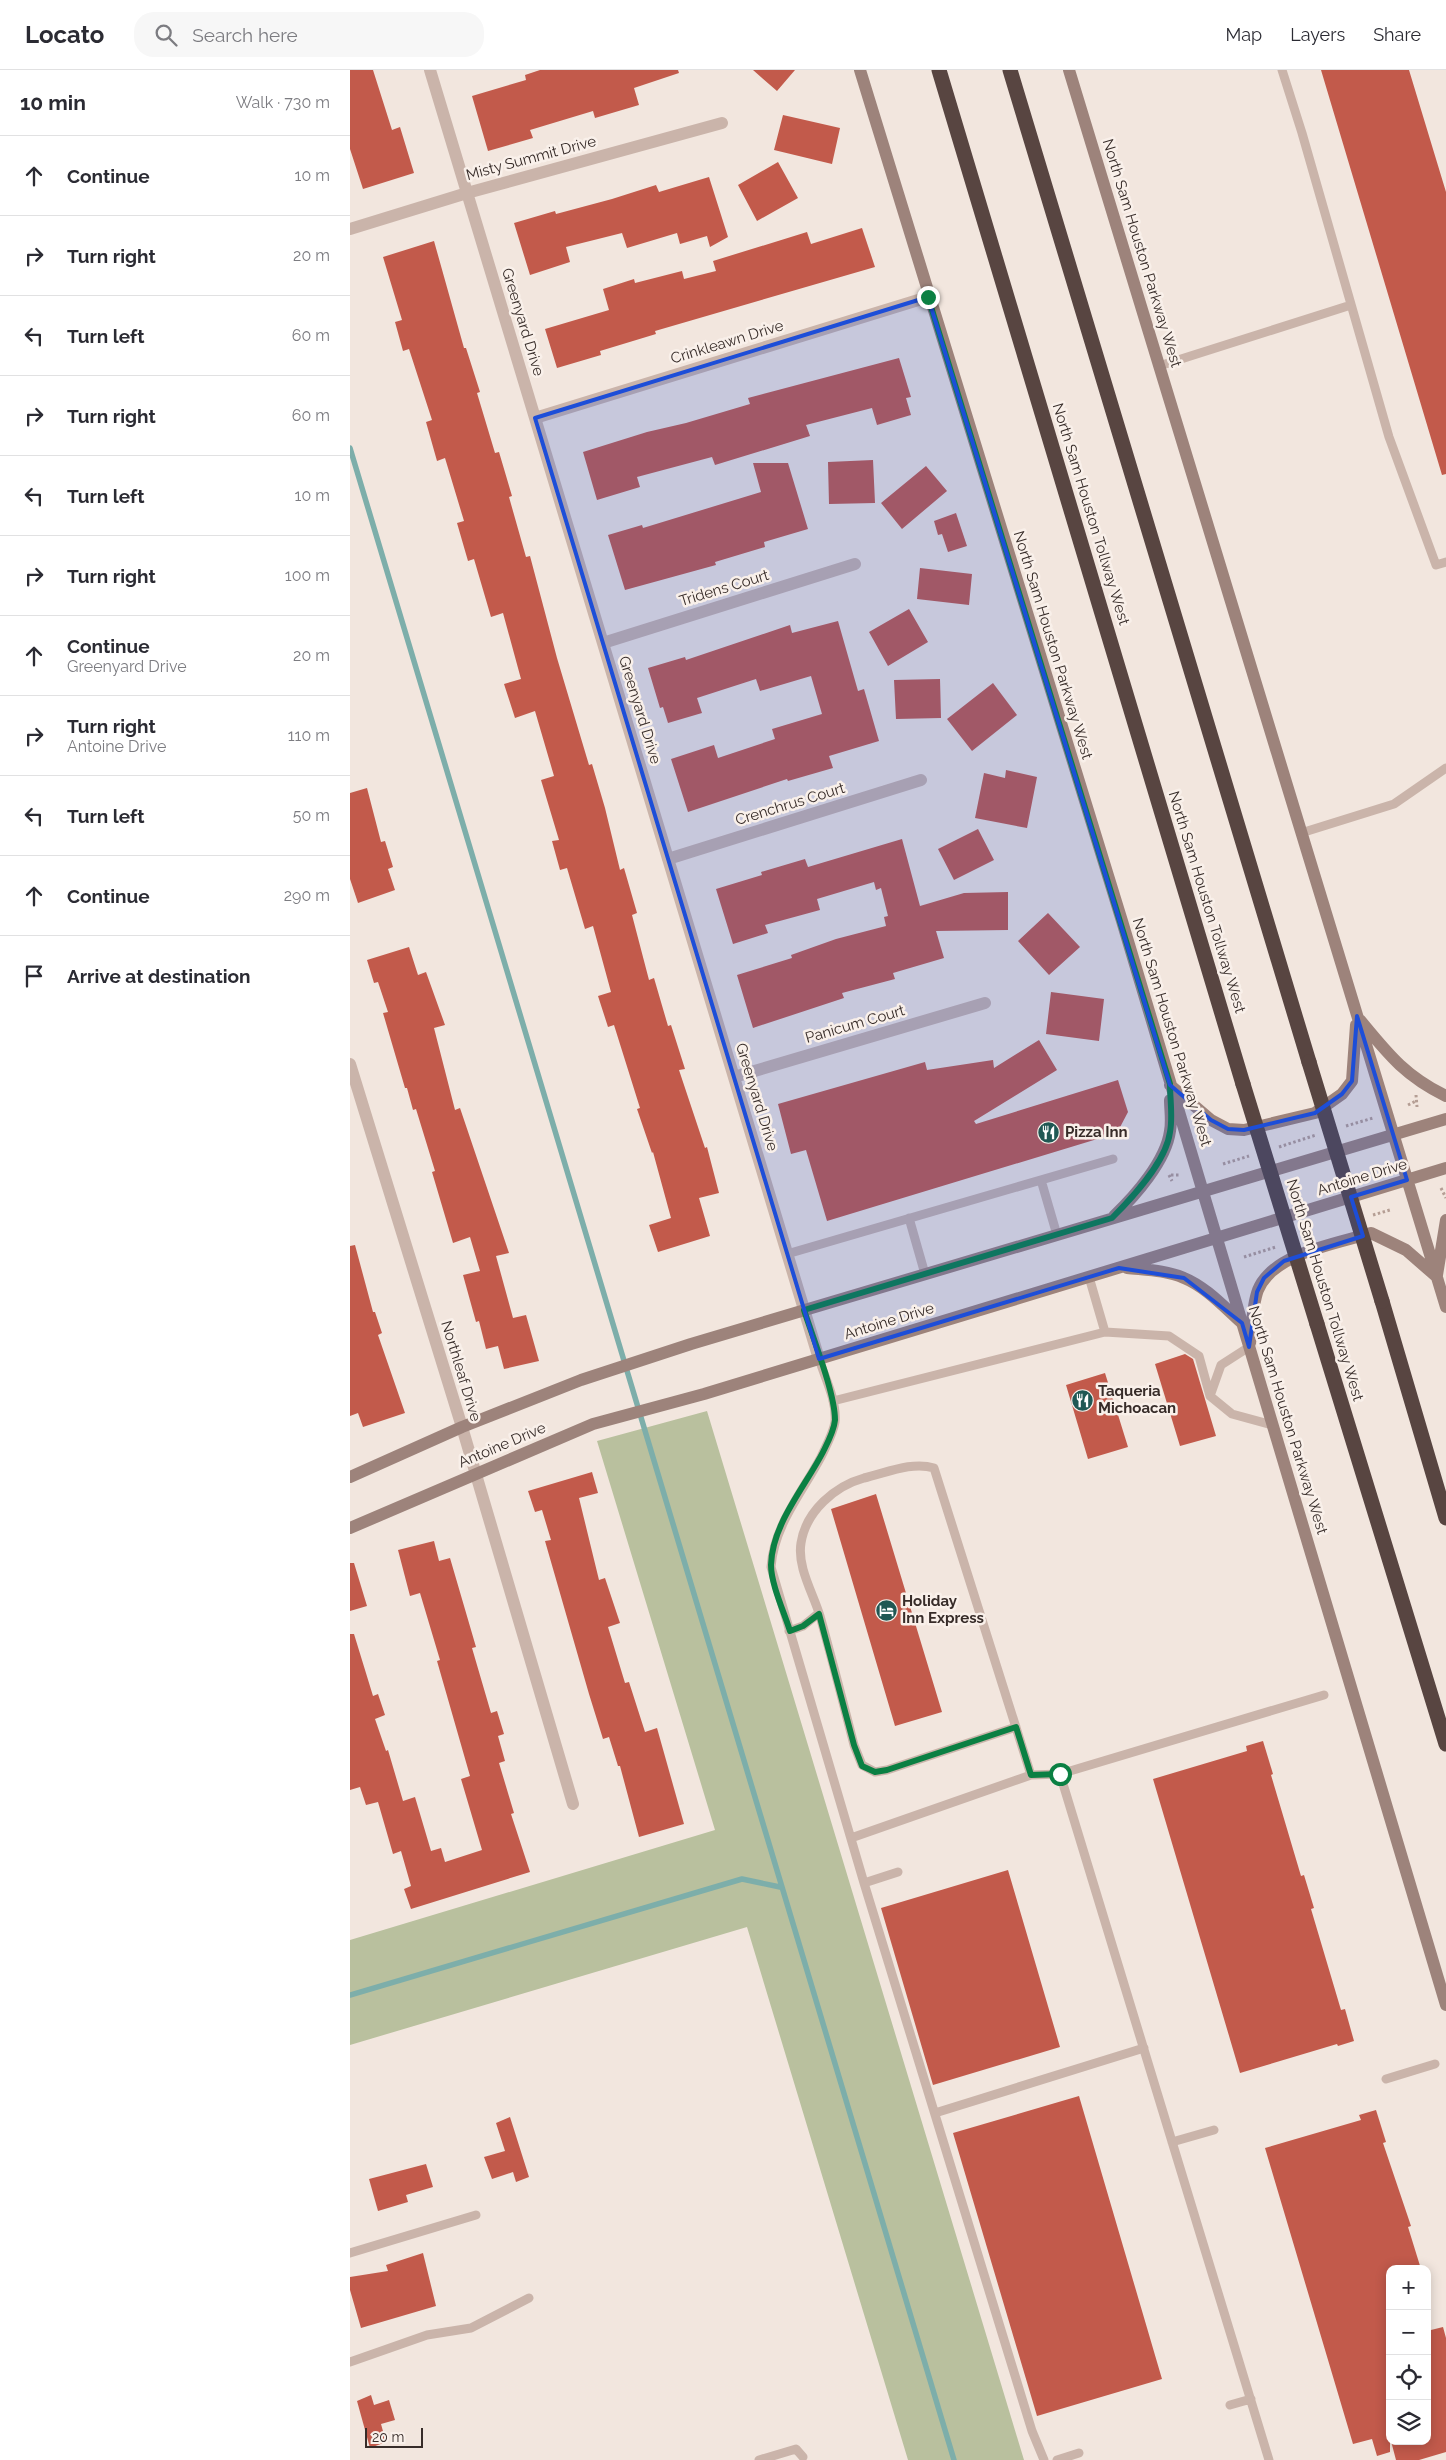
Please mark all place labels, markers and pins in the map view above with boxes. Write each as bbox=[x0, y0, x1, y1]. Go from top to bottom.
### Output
restaurant icon: Pizza Inn bbox=[1037, 1120, 1061, 1144]
place label: Pizza Inn bbox=[1065, 1123, 1128, 1141]
place label: Taqueria Michoacan bbox=[1098, 1382, 1176, 1417]
restaurant icon: Taqueria Michoacan bbox=[1070, 1388, 1094, 1412]
place label: Holiday Inn Express bbox=[902, 1592, 984, 1627]
hotel icon: Holiday Inn Express bbox=[874, 1598, 898, 1622]

